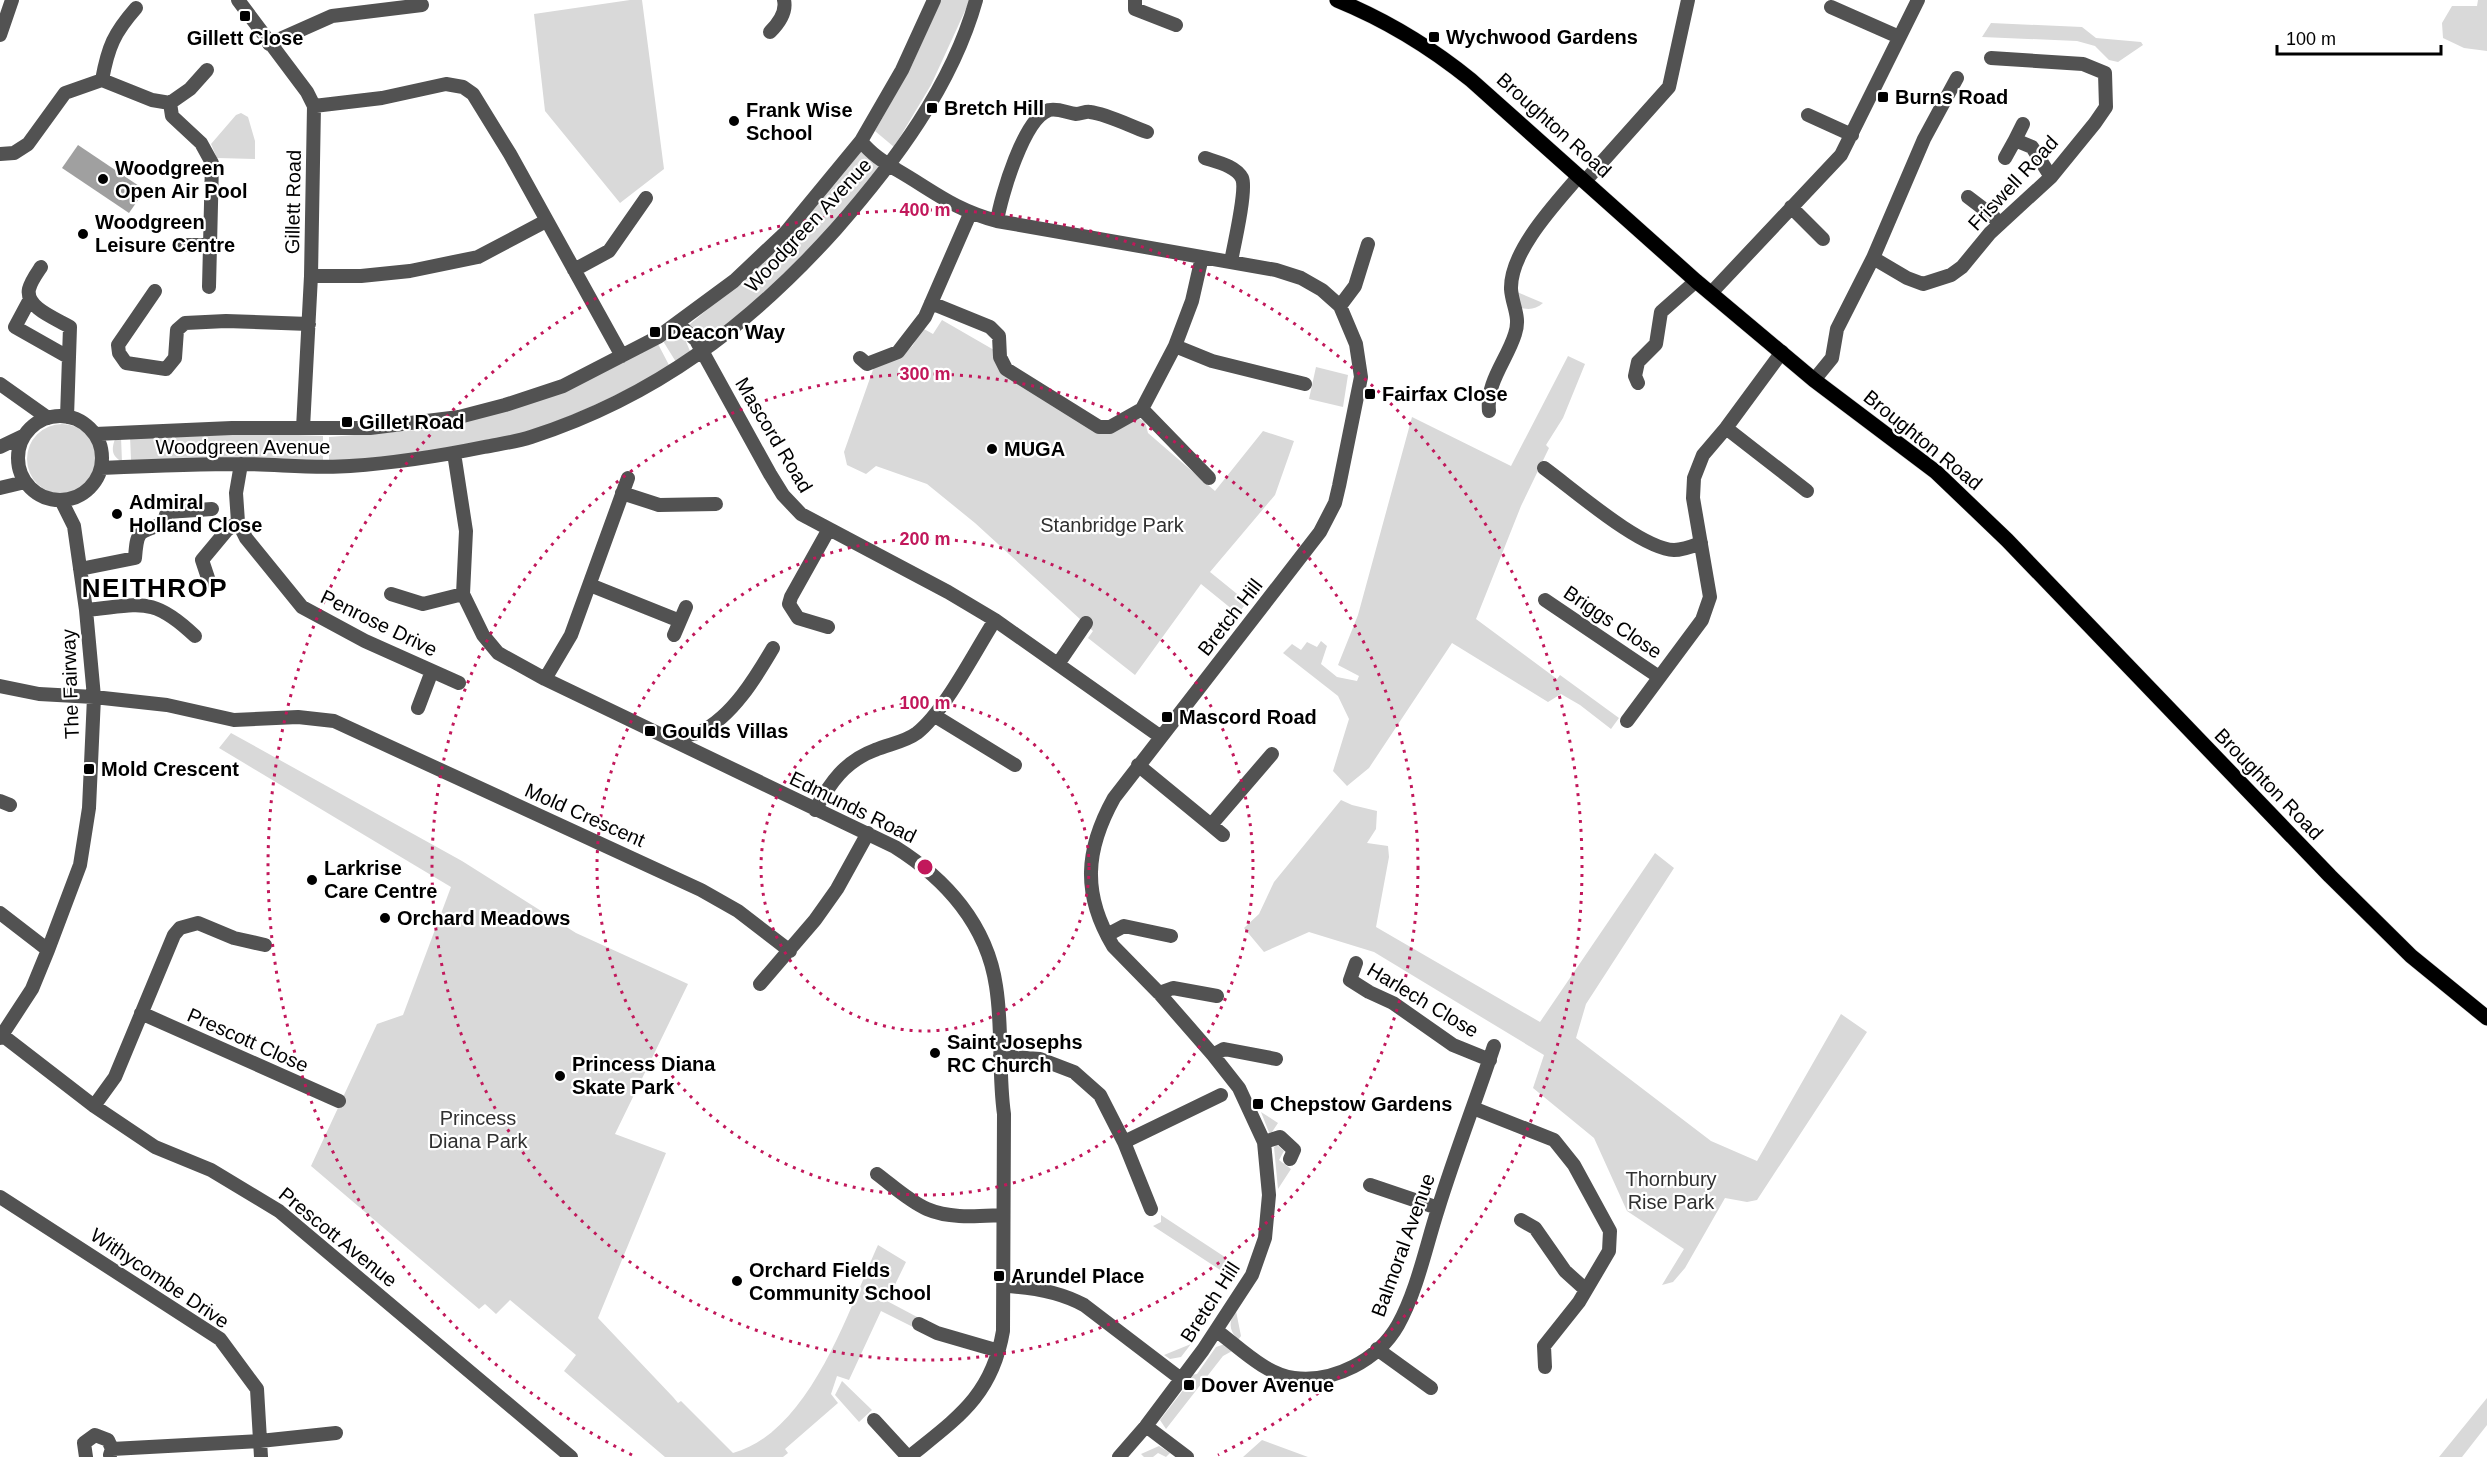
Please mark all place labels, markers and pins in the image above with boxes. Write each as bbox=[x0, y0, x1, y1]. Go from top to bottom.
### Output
marker: Gillett Close bbox=[238, 9, 252, 23]
place label: Wychwood Gardens bbox=[1446, 26, 1638, 48]
place label: Gillett Close bbox=[187, 27, 303, 49]
marker: Wychwood Gardens bbox=[1427, 30, 1441, 44]
place label: Burns Road bbox=[1895, 86, 2008, 108]
marker: Burns Road bbox=[1876, 90, 1890, 104]
place label: Bretch Hill bbox=[944, 97, 1044, 119]
place label: Frank Wise School bbox=[746, 99, 853, 144]
marker: Bretch Hill bbox=[925, 101, 939, 115]
marker: Frank Wise School bbox=[727, 114, 741, 128]
place label: Woodgreen Open Air Pool bbox=[115, 157, 248, 202]
marker: Woodgreen Open Air Pool bbox=[96, 172, 110, 186]
place label: Woodgreen Leisure Centre bbox=[95, 211, 235, 256]
marker: Woodgreen Leisure Centre bbox=[76, 227, 90, 241]
place label: Deacon Way bbox=[667, 321, 786, 343]
marker: Deacon Way bbox=[648, 325, 662, 339]
place label: Fairfax Close bbox=[1382, 383, 1508, 405]
marker: Fairfax Close bbox=[1363, 387, 1377, 401]
place label: Gillet Road bbox=[359, 411, 465, 433]
marker: Gillet Road bbox=[340, 415, 354, 429]
place label: MUGA bbox=[1004, 438, 1065, 460]
marker: MUGA bbox=[985, 442, 999, 456]
place label: Admiral Holland Close bbox=[129, 491, 262, 536]
marker: Admiral Holland Close bbox=[110, 507, 124, 521]
place label: Mascord Road bbox=[1179, 706, 1317, 728]
marker: Mascord Road bbox=[1160, 710, 1174, 724]
place label: Goulds Villas bbox=[662, 720, 788, 742]
marker: Goulds Villas bbox=[643, 724, 657, 738]
place label: Mold Crescent bbox=[101, 758, 239, 780]
marker: Mold Crescent bbox=[82, 762, 96, 776]
place label: Larkrise Care Centre bbox=[324, 857, 437, 902]
centre of rings bbox=[915, 857, 935, 877]
marker: Larkrise Care Centre bbox=[305, 873, 319, 887]
place label: Orchard Meadows bbox=[397, 907, 570, 929]
marker: Orchard Meadows bbox=[378, 911, 392, 925]
place label: Saint Josephs RC Church bbox=[947, 1031, 1083, 1076]
marker: Saint Josephs RC Church bbox=[928, 1046, 942, 1060]
place label: Princess Diana Skate Park bbox=[572, 1053, 716, 1098]
marker: Princess Diana Skate Park bbox=[553, 1069, 567, 1083]
place label: Chepstow Gardens bbox=[1270, 1093, 1452, 1115]
marker: Chepstow Gardens bbox=[1251, 1097, 1265, 1111]
place label: Orchard Fields Community School bbox=[749, 1259, 931, 1304]
place label: Arundel Place bbox=[1011, 1265, 1144, 1287]
marker: Arundel Place bbox=[992, 1269, 1006, 1283]
marker: Orchard Fields Community School bbox=[730, 1274, 744, 1288]
place label: Dover Avenue bbox=[1201, 1374, 1334, 1396]
marker: Dover Avenue bbox=[1182, 1378, 1196, 1392]

